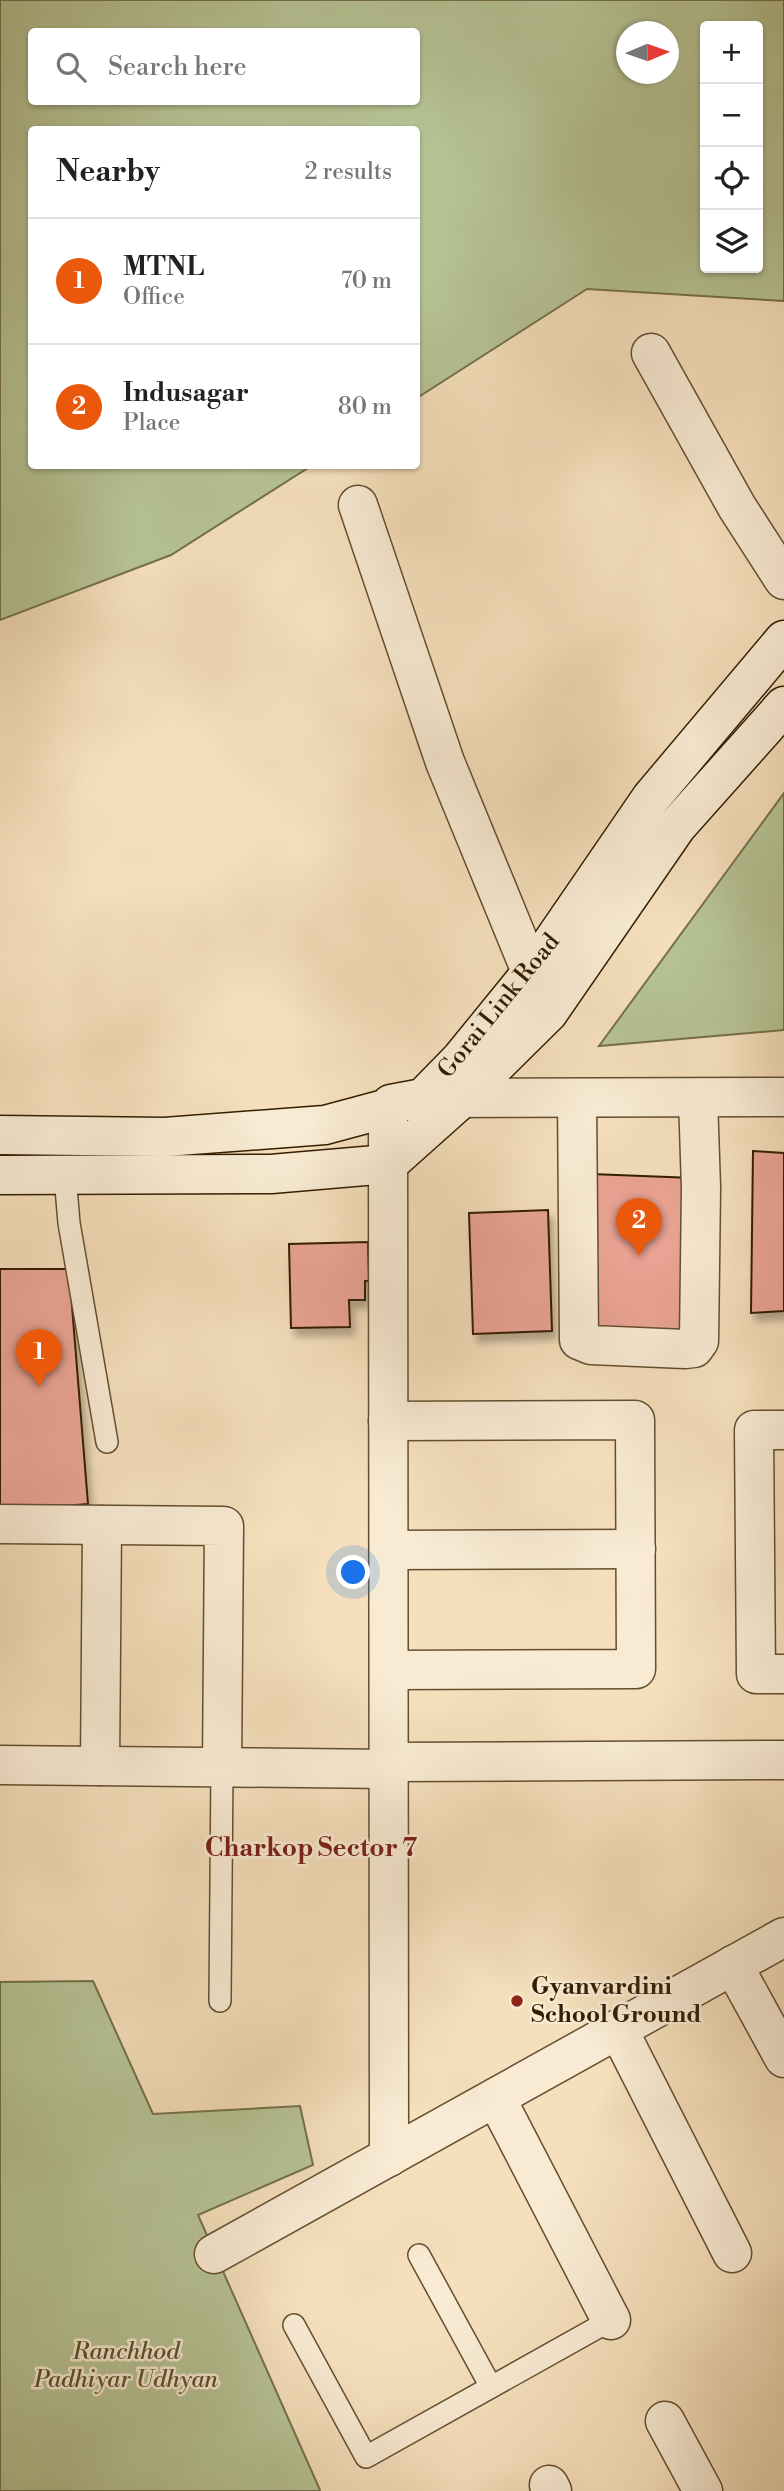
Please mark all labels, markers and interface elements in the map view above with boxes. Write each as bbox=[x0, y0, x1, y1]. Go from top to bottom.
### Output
north arrow bbox=[616, 21, 679, 84]
map controls bbox=[700, 21, 763, 273]
button: + bbox=[700, 21, 763, 84]
search box bbox=[28, 28, 420, 105]
icon: search bbox=[52, 48, 90, 86]
text: Search here bbox=[108, 51, 247, 83]
button: − bbox=[700, 84, 763, 147]
button: locate bbox=[700, 147, 763, 210]
text: Nearby bbox=[56, 153, 160, 191]
text: 2 results bbox=[305, 158, 392, 186]
button: layers bbox=[700, 210, 763, 273]
text: MTNL bbox=[123, 251, 204, 283]
text: 1 bbox=[73, 267, 85, 295]
text: 70 m bbox=[341, 267, 392, 295]
text: Office bbox=[123, 283, 185, 311]
text: Indusagar bbox=[123, 377, 249, 409]
text: 2 bbox=[72, 393, 86, 421]
text: 80 m bbox=[338, 393, 392, 421]
text: Place bbox=[123, 409, 180, 437]
street label: Gorai Link Road bbox=[431, 927, 567, 1084]
pin: 2 bbox=[616, 1198, 662, 1256]
pin: 1 bbox=[16, 1329, 62, 1387]
your location bbox=[336, 1555, 370, 1589]
district label: Charkop Sector 7 bbox=[205, 1832, 417, 1864]
place label: Gyanvardini School Ground bbox=[531, 1972, 701, 2030]
marker: Gyanvardini School Ground bbox=[509, 1993, 525, 2009]
park label: Ranchhod Padhiyar Udhyan bbox=[33, 2337, 219, 2395]

